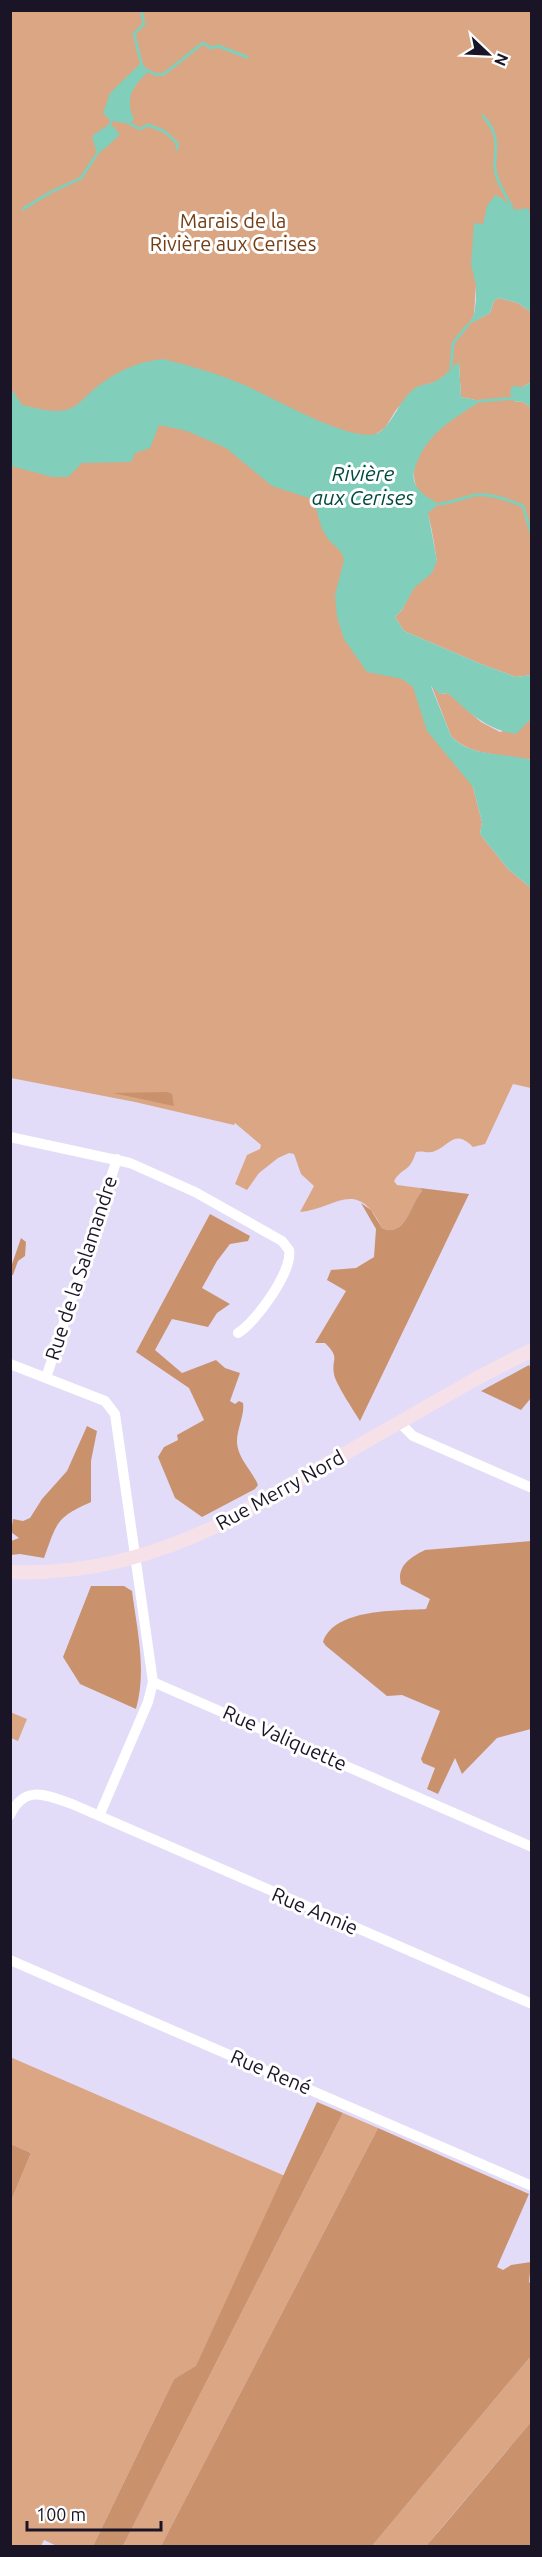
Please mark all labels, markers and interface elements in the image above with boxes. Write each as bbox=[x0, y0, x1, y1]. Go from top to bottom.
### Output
north arrow bbox=[458, 24, 518, 84]
text: N bbox=[491, 51, 512, 69]
park label: Marais de la Rivière aux Cerises bbox=[150, 209, 316, 255]
water label: Rivière aux Cerises bbox=[312, 461, 414, 509]
street label: Rue de la Salamandre bbox=[40, 1173, 121, 1363]
street label: Rue Merry Nord bbox=[212, 1445, 348, 1534]
street label: Rue Valiquette bbox=[220, 1700, 351, 1775]
street label: Rue Annie bbox=[269, 1882, 362, 1939]
street label: Rue René bbox=[227, 2044, 315, 2099]
scale bar bbox=[27, 2494, 160, 2532]
text: 100 m bbox=[36, 2504, 86, 2524]

